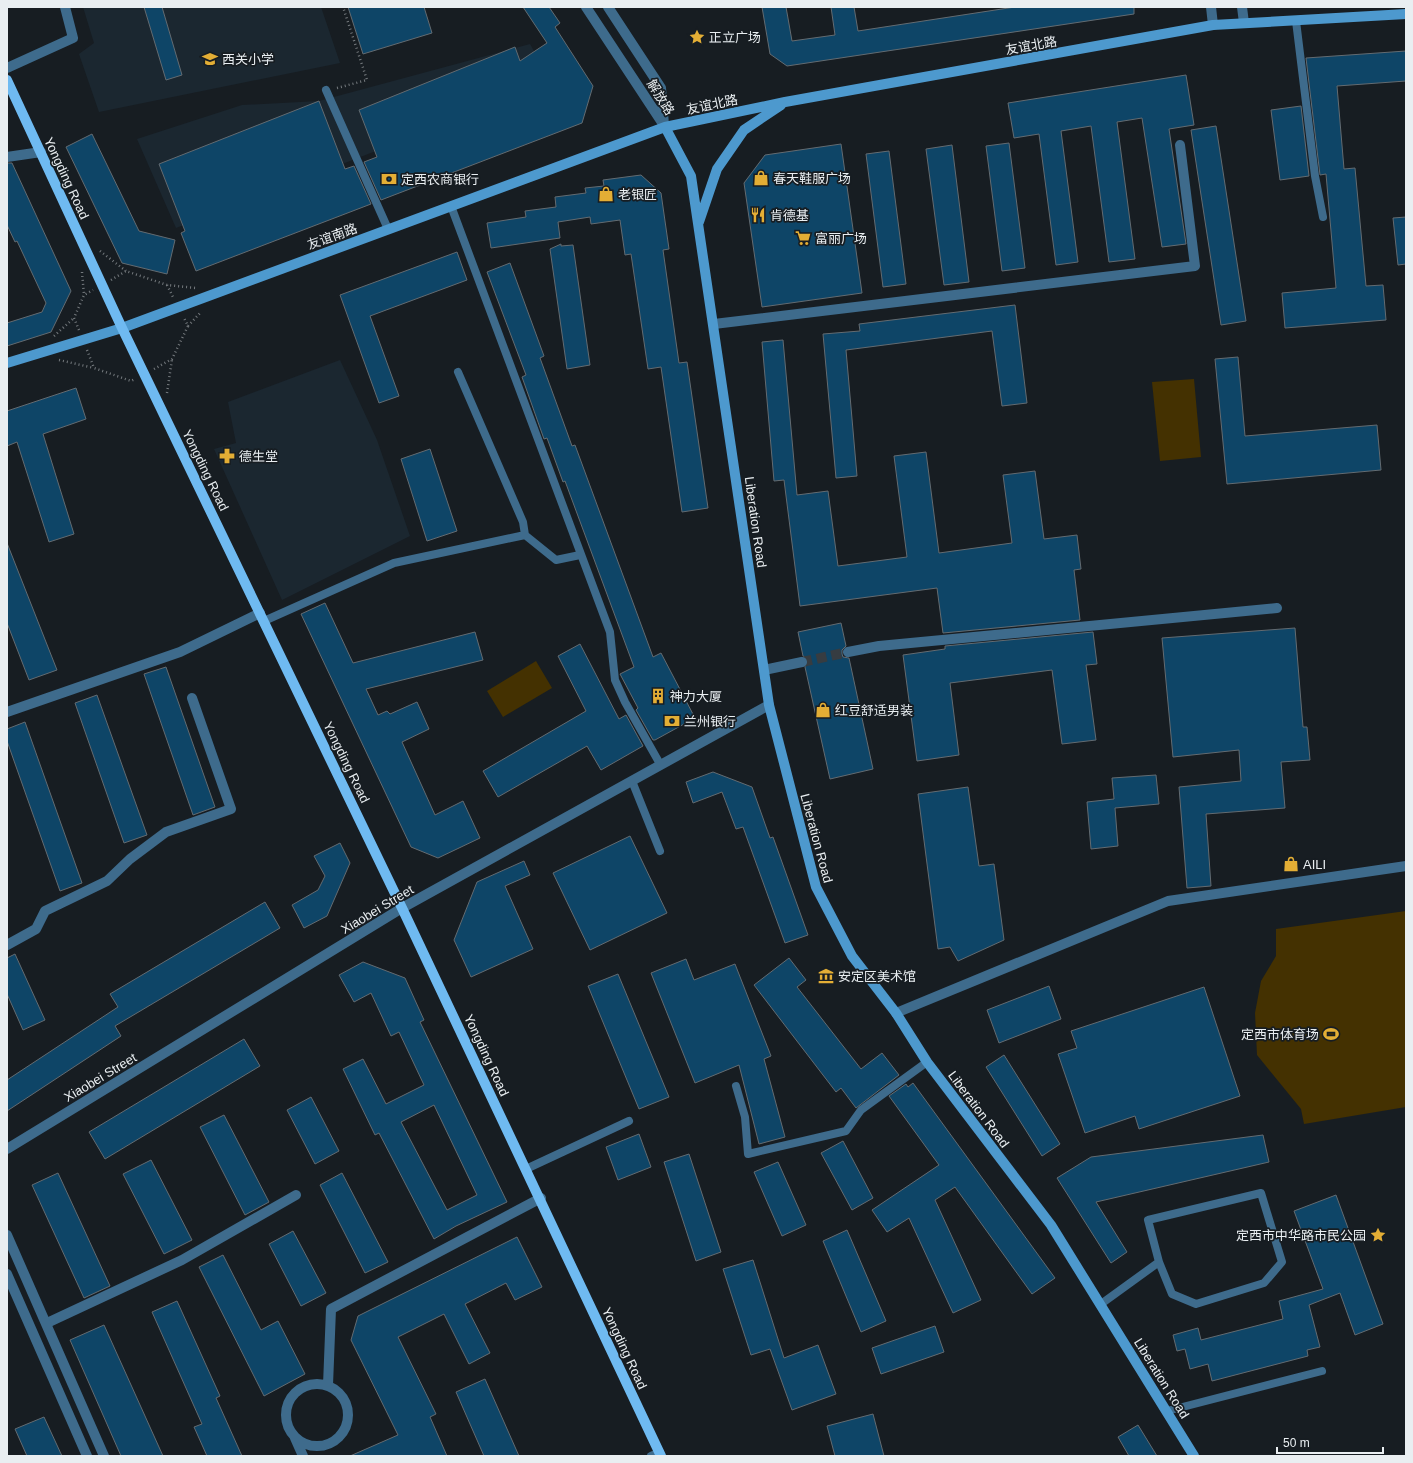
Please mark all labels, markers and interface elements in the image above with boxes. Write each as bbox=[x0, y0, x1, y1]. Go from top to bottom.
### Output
place icon: 正立广场 bbox=[688, 28, 706, 46]
place label: 正立广场 bbox=[709, 30, 761, 45]
street label: 友谊北路 bbox=[1004, 34, 1058, 57]
school or university icon: 西关小学 bbox=[201, 50, 219, 68]
place label: 西关小学 bbox=[222, 52, 274, 67]
street label: 解放路 bbox=[644, 77, 677, 118]
street label: 友谊北路 bbox=[685, 92, 739, 117]
street label: Yongding Road bbox=[41, 135, 92, 221]
shop icon: 春天鞋服广场 bbox=[752, 169, 770, 187]
bank icon: 定西农商银行 bbox=[380, 170, 398, 188]
place label: 春天鞋服广场 bbox=[773, 171, 851, 186]
place label: 定西农商银行 bbox=[401, 172, 479, 187]
shop icon: 老银匠 bbox=[597, 185, 615, 203]
place label: 老银匠 bbox=[618, 187, 657, 202]
restaurant icon: 肯德基 bbox=[749, 206, 767, 224]
place label: 肯德基 bbox=[770, 208, 809, 223]
street label: 友谊南路 bbox=[305, 221, 359, 252]
supermarket icon: 富丽广场 bbox=[794, 229, 812, 247]
place label: 富丽广场 bbox=[815, 231, 867, 246]
street label: Yongding Road bbox=[179, 427, 232, 513]
pharmacy icon: 德生堂 bbox=[218, 447, 236, 465]
place label: 德生堂 bbox=[239, 449, 278, 464]
street label: Liberation Road bbox=[742, 476, 769, 569]
building icon: 神力大厦 bbox=[649, 687, 667, 705]
place label: 神力大厦 bbox=[670, 689, 722, 704]
shop icon: 红豆舒适男装 bbox=[814, 701, 832, 719]
place label: 红豆舒适男装 bbox=[835, 703, 913, 718]
bank icon: 兰州银行 bbox=[663, 712, 681, 730]
place label: 兰州银行 bbox=[684, 714, 736, 729]
street label: Yongding Road bbox=[320, 719, 373, 805]
street label: Liberation Road bbox=[797, 792, 836, 884]
shop icon: AILI bbox=[1282, 855, 1300, 873]
place label: AILI bbox=[1303, 857, 1326, 872]
street label: Xiaobei Street bbox=[338, 882, 416, 937]
museum icon: 安定区美术馆 bbox=[817, 967, 835, 985]
place label: 安定区美术馆 bbox=[838, 969, 916, 984]
street label: Yongding Road bbox=[461, 1012, 512, 1098]
sports icon: 定西市体育场 bbox=[1322, 1025, 1340, 1043]
place label: 定西市体育场 bbox=[1241, 1027, 1319, 1042]
street label: Xiaobei Street bbox=[61, 1050, 139, 1105]
street label: Liberation Road bbox=[945, 1068, 1012, 1150]
place icon: 定西市中华路市民公园 bbox=[1369, 1226, 1387, 1244]
place label: 定西市中华路市民公园 bbox=[1236, 1228, 1366, 1243]
street label: Yongding Road bbox=[599, 1305, 650, 1391]
street label: Liberation Road bbox=[1131, 1335, 1192, 1421]
scale bar bbox=[1277, 1429, 1383, 1455]
text: 50 m bbox=[1283, 1436, 1310, 1450]

